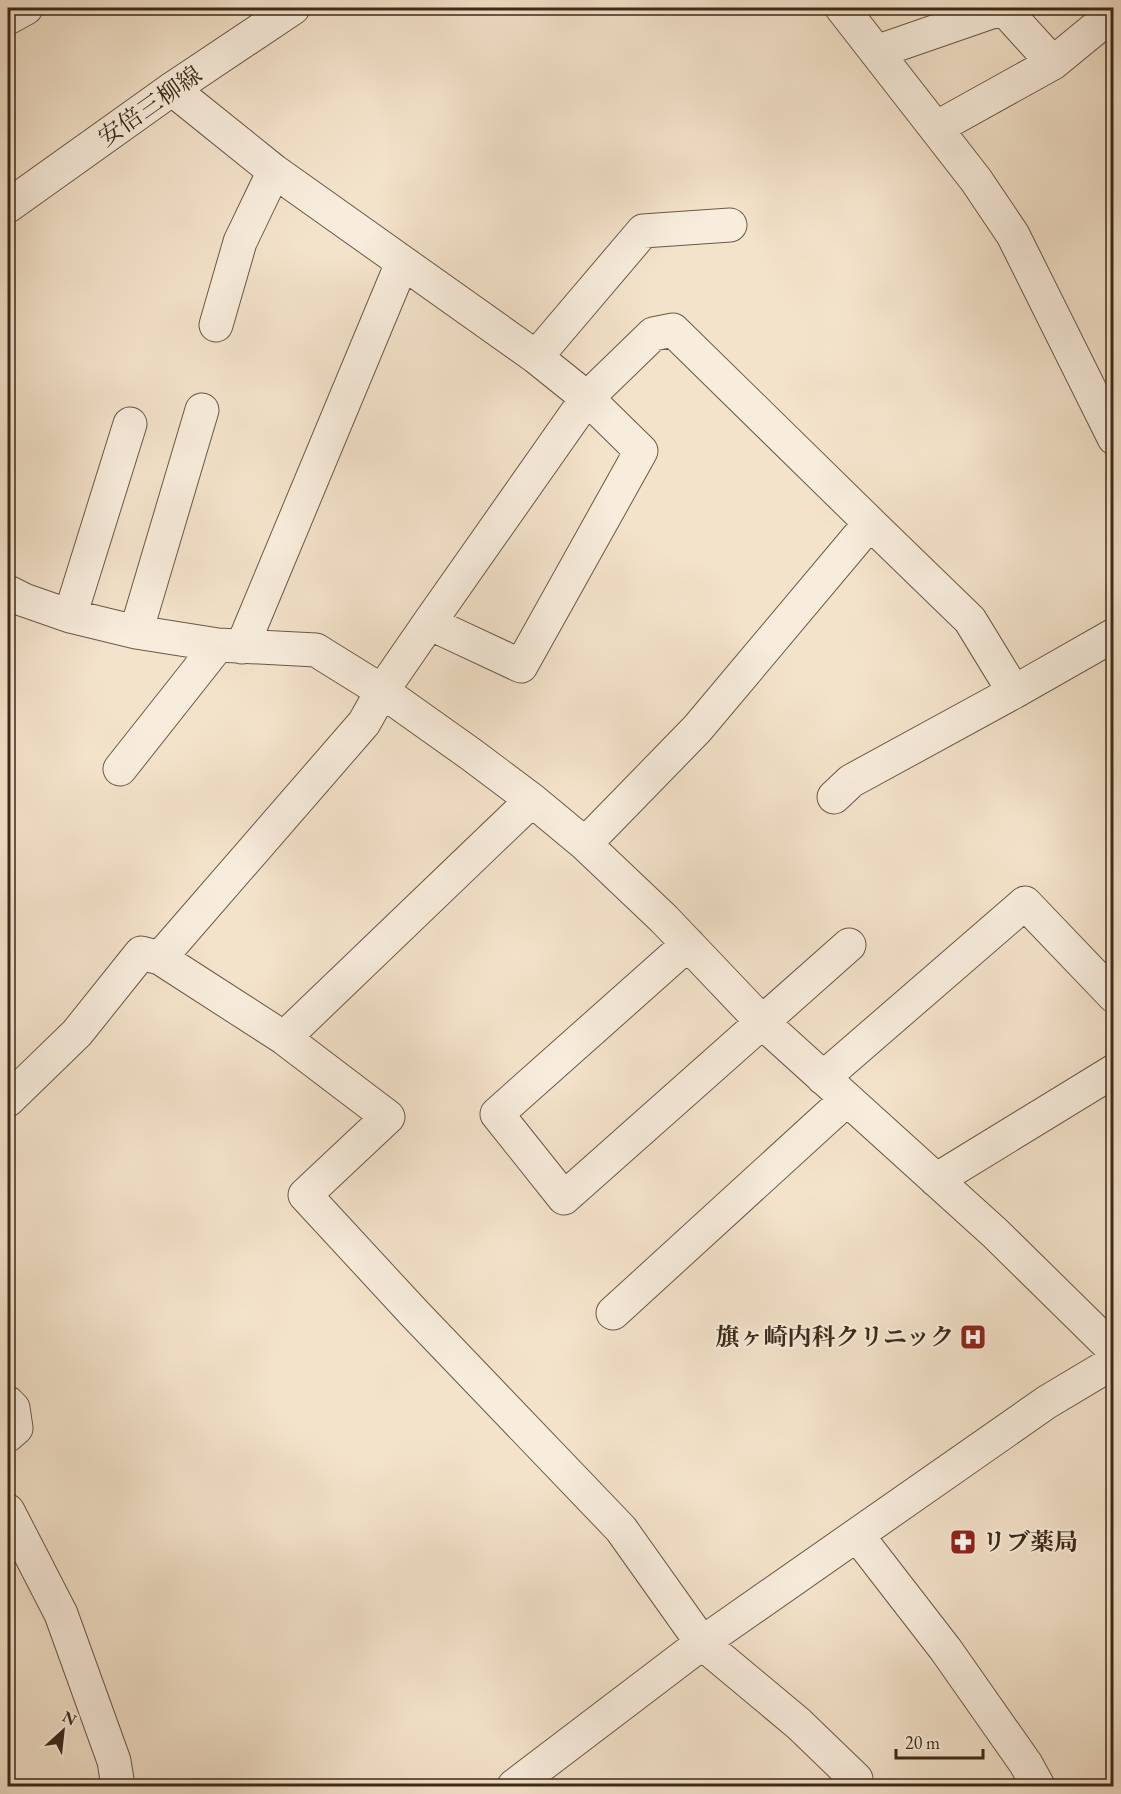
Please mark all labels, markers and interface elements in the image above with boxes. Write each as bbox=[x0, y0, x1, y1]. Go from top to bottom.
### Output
street label: 安倍三柳線 bbox=[92, 58, 208, 153]
place label: 旗ヶ崎内科クリニック bbox=[715, 1321, 954, 1352]
hospital icon: 旗ヶ崎内科クリニック bbox=[958, 1322, 988, 1352]
place label: リブ薬局 bbox=[982, 1526, 1078, 1557]
pharmacy icon: リブ薬局 bbox=[948, 1527, 978, 1557]
north arrow bbox=[33, 1701, 93, 1761]
text: N bbox=[59, 1706, 80, 1730]
scale bar bbox=[896, 1722, 983, 1760]
text: 20 m bbox=[905, 1731, 940, 1754]

